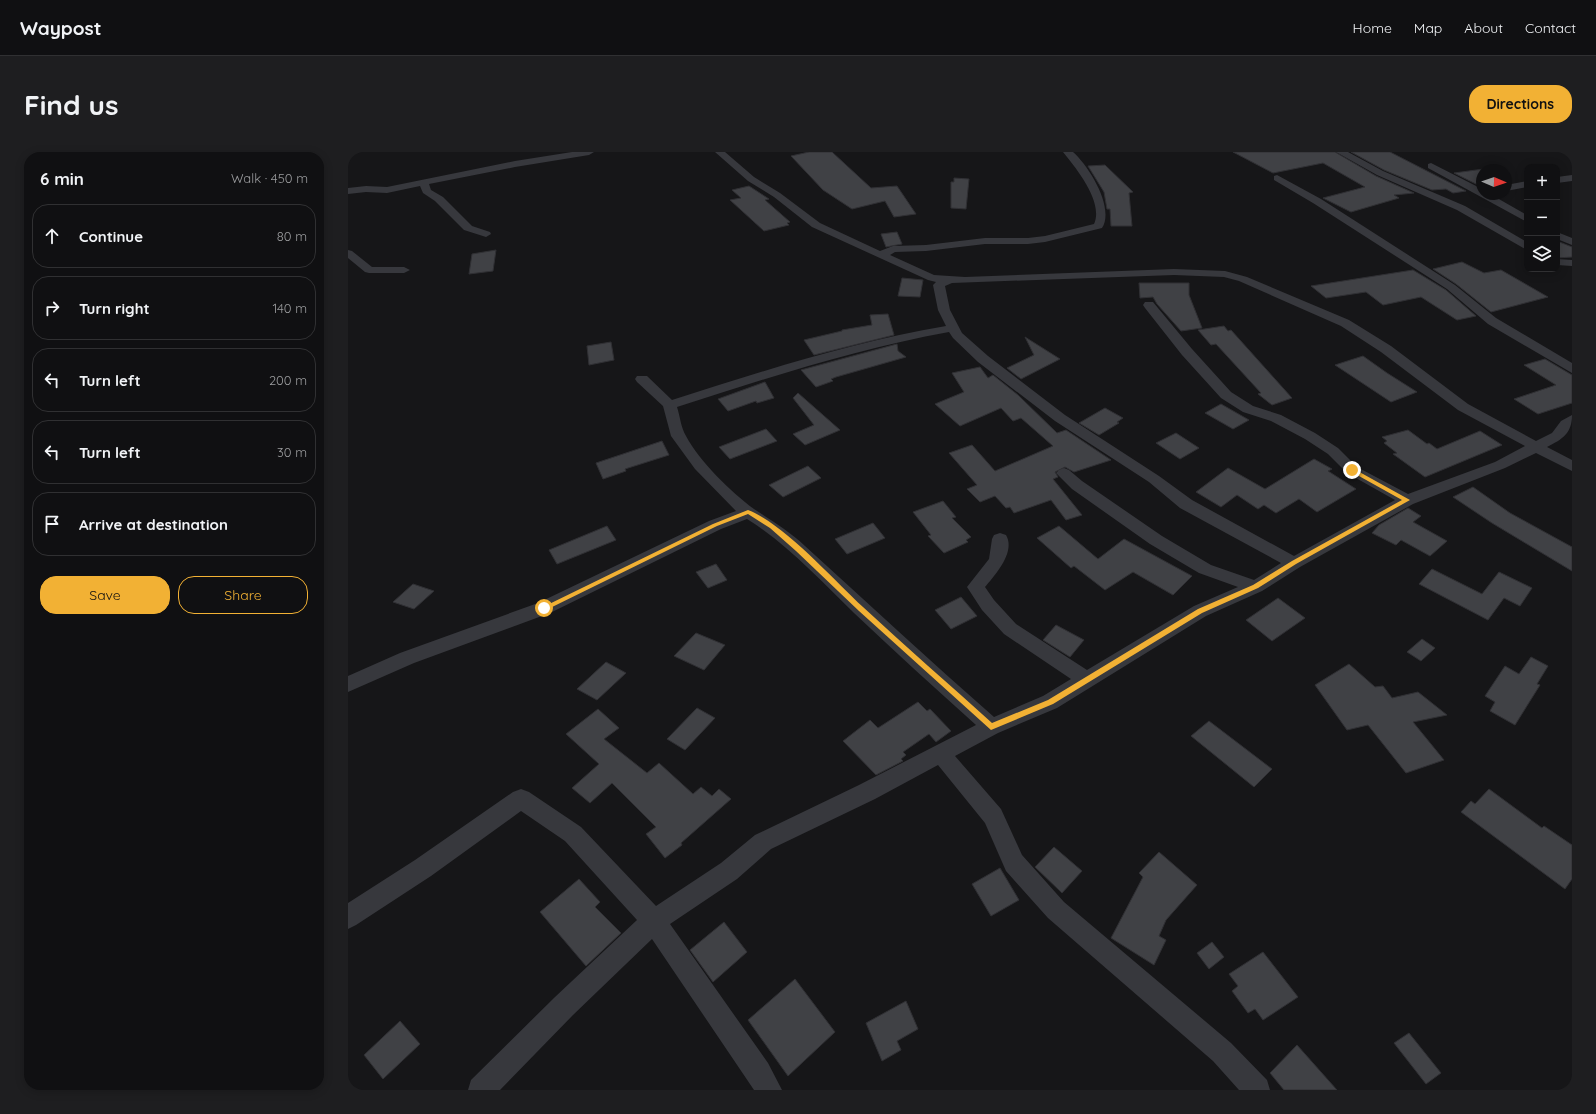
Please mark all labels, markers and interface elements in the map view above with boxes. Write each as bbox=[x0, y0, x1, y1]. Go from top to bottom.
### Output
text: Waypost bbox=[20, 16, 102, 40]
text: Home bbox=[1353, 19, 1392, 37]
text: Map bbox=[1414, 19, 1442, 37]
text: About bbox=[1464, 19, 1503, 37]
text: Contact bbox=[1525, 19, 1576, 37]
button: Directions bbox=[1469, 85, 1572, 123]
text: Find us bbox=[24, 87, 118, 122]
north arrow bbox=[1476, 164, 1512, 200]
map controls bbox=[1524, 164, 1560, 272]
button: + bbox=[1524, 164, 1560, 200]
text: 6 min bbox=[40, 168, 84, 189]
text: Walk · 450 m bbox=[231, 170, 308, 186]
button: − bbox=[1524, 200, 1560, 236]
icon: ahead bbox=[41, 225, 63, 247]
text: Continue bbox=[79, 227, 143, 246]
text: 80 m bbox=[277, 228, 307, 244]
button: layers bbox=[1524, 236, 1560, 272]
icon: right bbox=[41, 297, 63, 319]
text: Turn right bbox=[79, 299, 150, 318]
text: 140 m bbox=[272, 300, 307, 316]
icon: left bbox=[41, 369, 63, 391]
text: Turn left bbox=[79, 371, 141, 390]
text: 200 m bbox=[269, 372, 307, 388]
icon: left bbox=[41, 441, 63, 463]
text: Turn left bbox=[79, 443, 141, 462]
text: 30 m bbox=[277, 444, 307, 460]
route end bbox=[1343, 461, 1361, 479]
icon: arrive bbox=[41, 513, 63, 535]
text: Arrive at destination bbox=[79, 515, 228, 534]
button: Save bbox=[40, 576, 170, 614]
button: Share bbox=[178, 576, 308, 614]
route start bbox=[535, 599, 553, 617]

